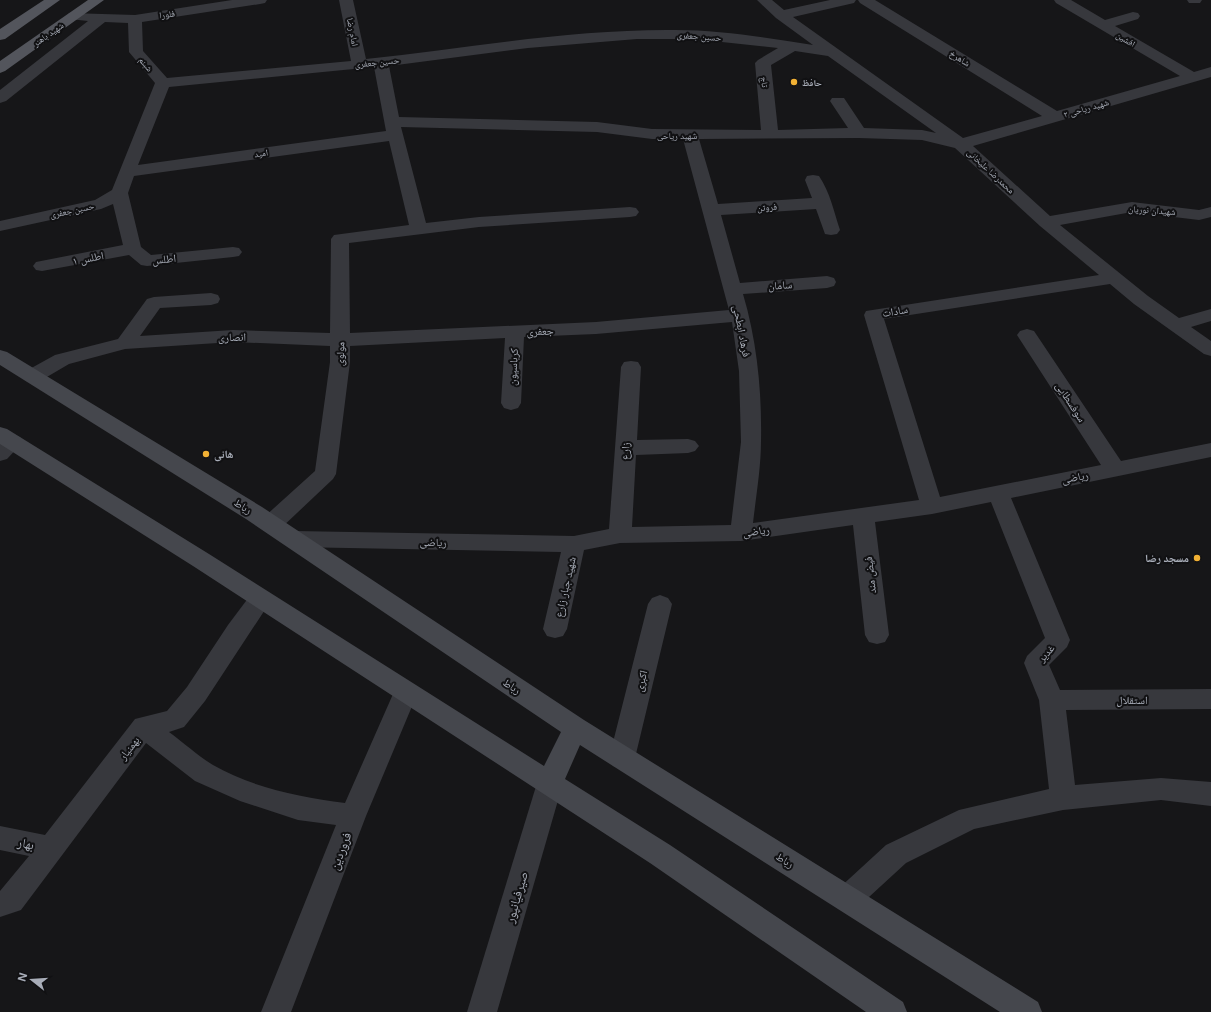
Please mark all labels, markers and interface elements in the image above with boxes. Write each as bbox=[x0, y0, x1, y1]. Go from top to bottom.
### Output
street label: فلورا bbox=[158, 7, 176, 21]
street label: امام رضا bbox=[343, 17, 361, 47]
street label: شهید باهنر bbox=[30, 19, 66, 49]
street label: حسین جعفری bbox=[676, 29, 722, 43]
street label: افشین bbox=[1114, 29, 1138, 49]
street label: شاهرخ bbox=[947, 47, 972, 69]
street label: شبنم bbox=[136, 54, 155, 74]
street label: حسین جعفری bbox=[354, 54, 400, 70]
street label: تاج bbox=[758, 76, 771, 89]
marker: حافظ bbox=[789, 77, 799, 87]
place label: حافظ bbox=[802, 77, 822, 88]
street label: شهید ریاحی ۲ bbox=[1062, 96, 1110, 120]
street label: شهید ریاحی bbox=[657, 130, 697, 141]
street label: محمدرضا علیخانی bbox=[965, 146, 1017, 196]
street label: امید bbox=[253, 147, 269, 160]
street label: حسین جعفری bbox=[49, 200, 95, 220]
street label: فروتن bbox=[757, 201, 778, 213]
street label: شهیدان نوریان bbox=[1128, 203, 1176, 217]
street label: اطلس ۱ bbox=[71, 248, 105, 268]
street label: اطلس bbox=[151, 251, 177, 267]
street label: سامان bbox=[767, 277, 793, 293]
street label: سادات bbox=[881, 302, 909, 320]
street label: فرهاد ابطحی bbox=[730, 304, 754, 358]
street label: جعفری bbox=[526, 323, 554, 339]
street label: انصاری bbox=[218, 330, 246, 344]
street label: مولوی bbox=[333, 342, 347, 366]
street label: کرباسیون bbox=[505, 347, 521, 386]
street label: سوفسطایی bbox=[1053, 379, 1089, 425]
street label: زارع bbox=[617, 442, 633, 460]
place label: هانی bbox=[214, 447, 234, 462]
marker: هانی bbox=[201, 449, 211, 459]
street label: ریاضی bbox=[1060, 468, 1090, 486]
street label: رباط bbox=[231, 495, 255, 517]
street label: ریاضی bbox=[742, 522, 770, 540]
street label: ریاضی bbox=[419, 535, 447, 549]
place label: مسجد رضا bbox=[1145, 551, 1189, 565]
marker: مسجد رضا bbox=[1192, 553, 1202, 563]
street label: شهید جبار زارع bbox=[551, 555, 579, 619]
street label: فیض مند bbox=[861, 555, 879, 594]
street label: غدیر bbox=[1034, 641, 1058, 665]
street label: اکبری bbox=[632, 669, 650, 693]
street label: رباط bbox=[500, 675, 524, 697]
street label: استقلال bbox=[1116, 693, 1148, 707]
street label: بهمنیار bbox=[115, 733, 143, 763]
street label: فروردین bbox=[325, 830, 355, 873]
street label: بهار bbox=[15, 833, 36, 853]
street label: رباط bbox=[773, 849, 797, 871]
street label: صیرفیانپور bbox=[501, 869, 532, 926]
north arrow bbox=[12, 960, 52, 1000]
text: N bbox=[15, 971, 30, 983]

